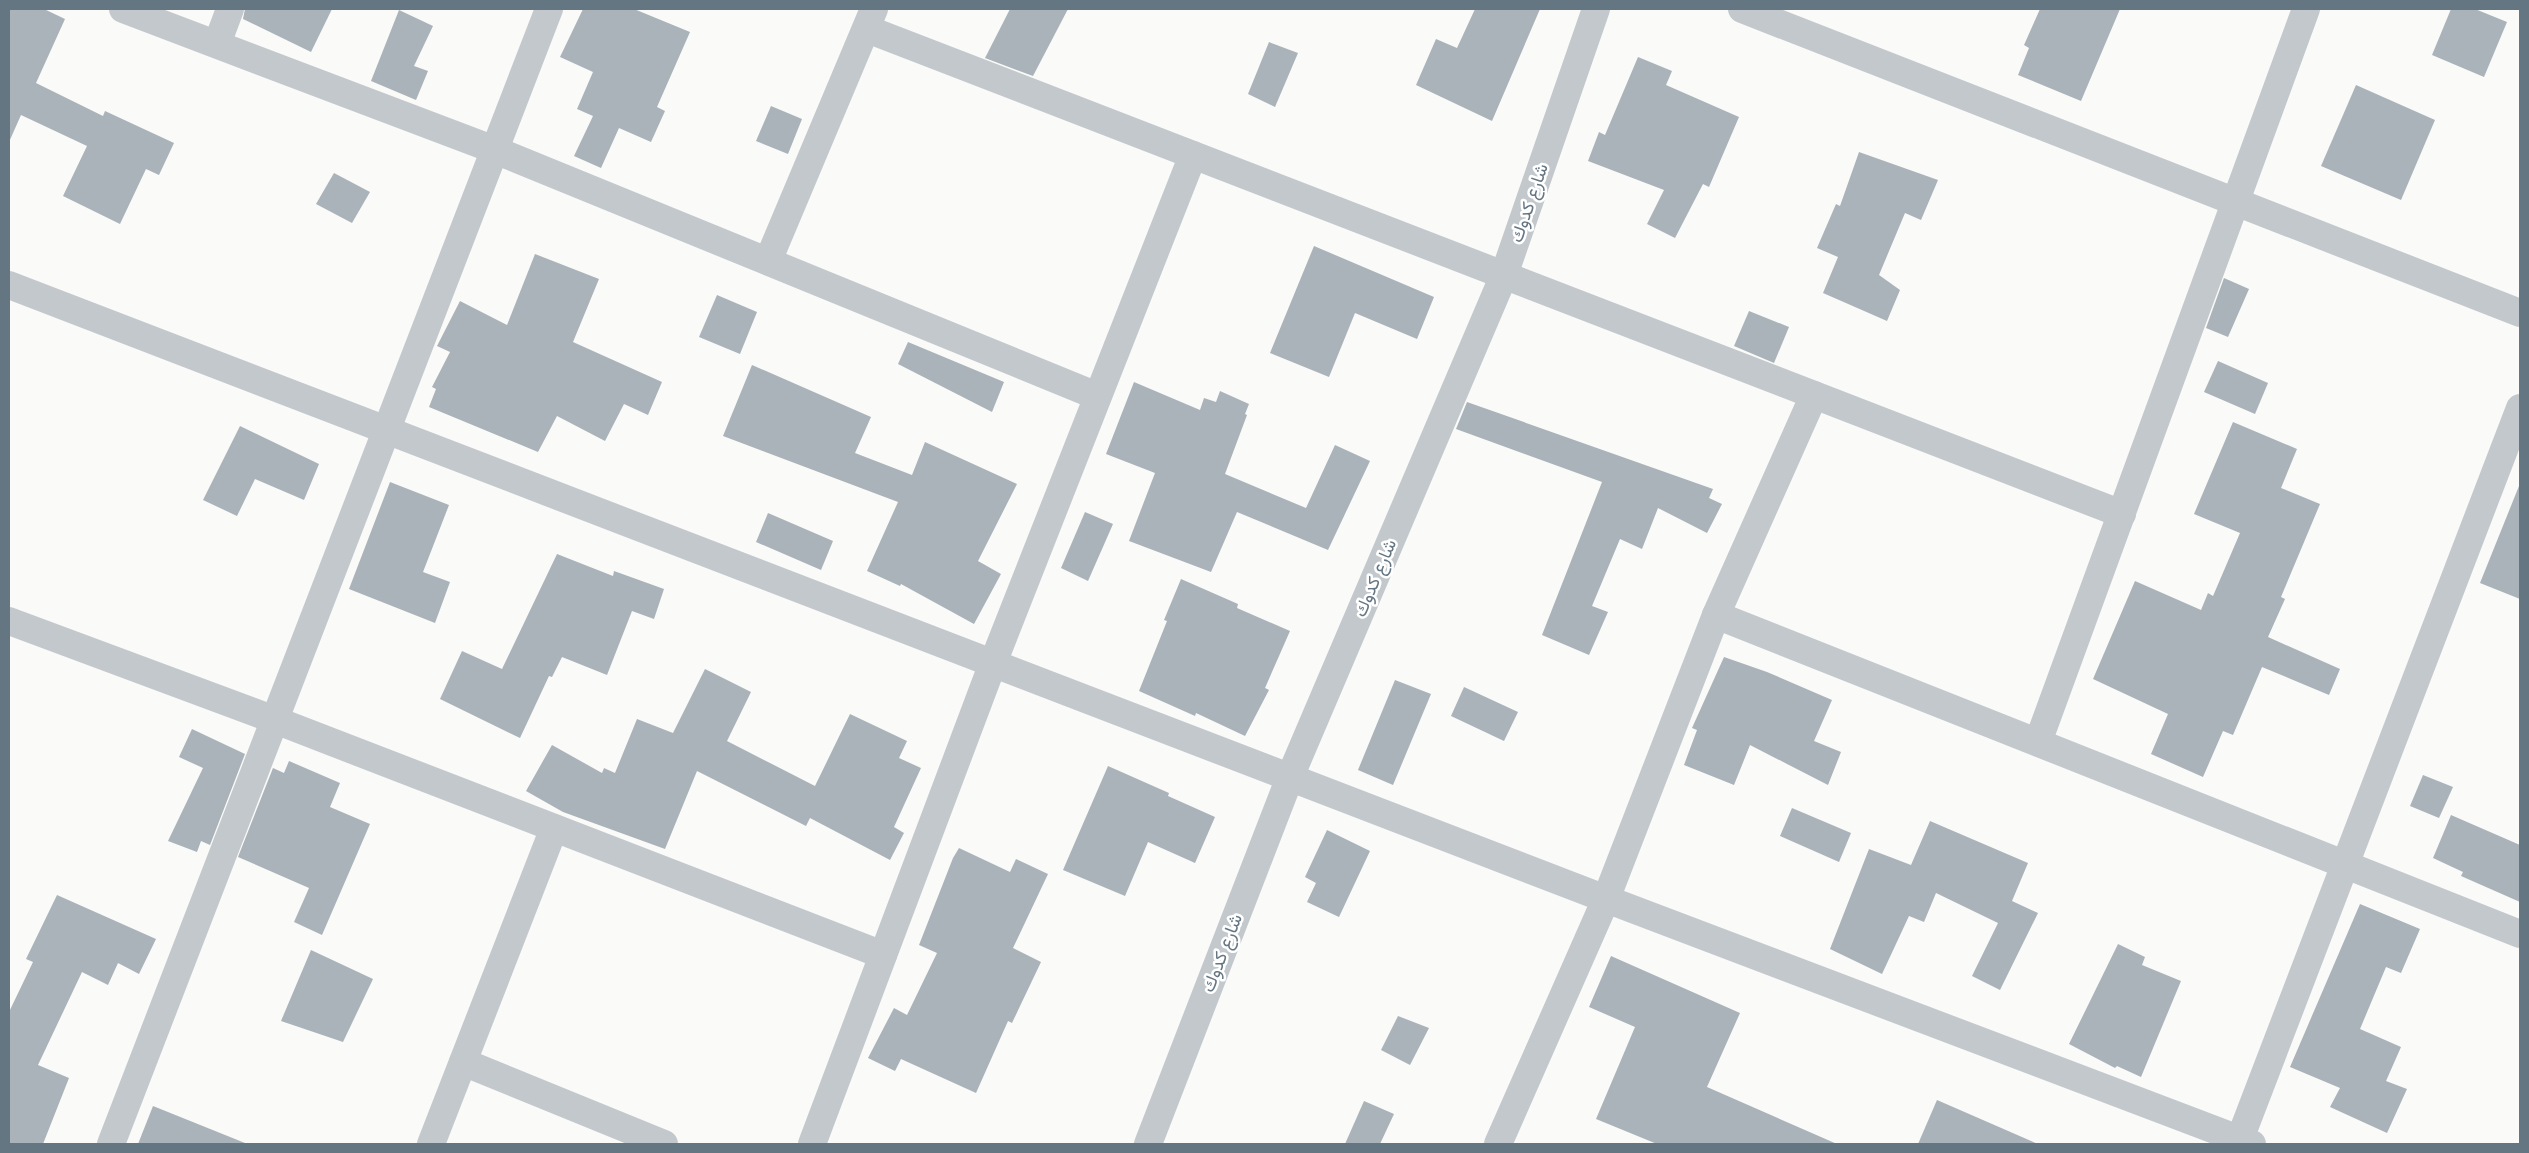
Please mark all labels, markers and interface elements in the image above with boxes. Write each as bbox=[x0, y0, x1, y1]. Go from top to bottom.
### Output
street label: شارع كدوك bbox=[1504, 160, 1554, 246]
street label: شارع كدوك bbox=[1348, 535, 1402, 621]
street label: شارع كدوك bbox=[1196, 910, 1248, 996]

